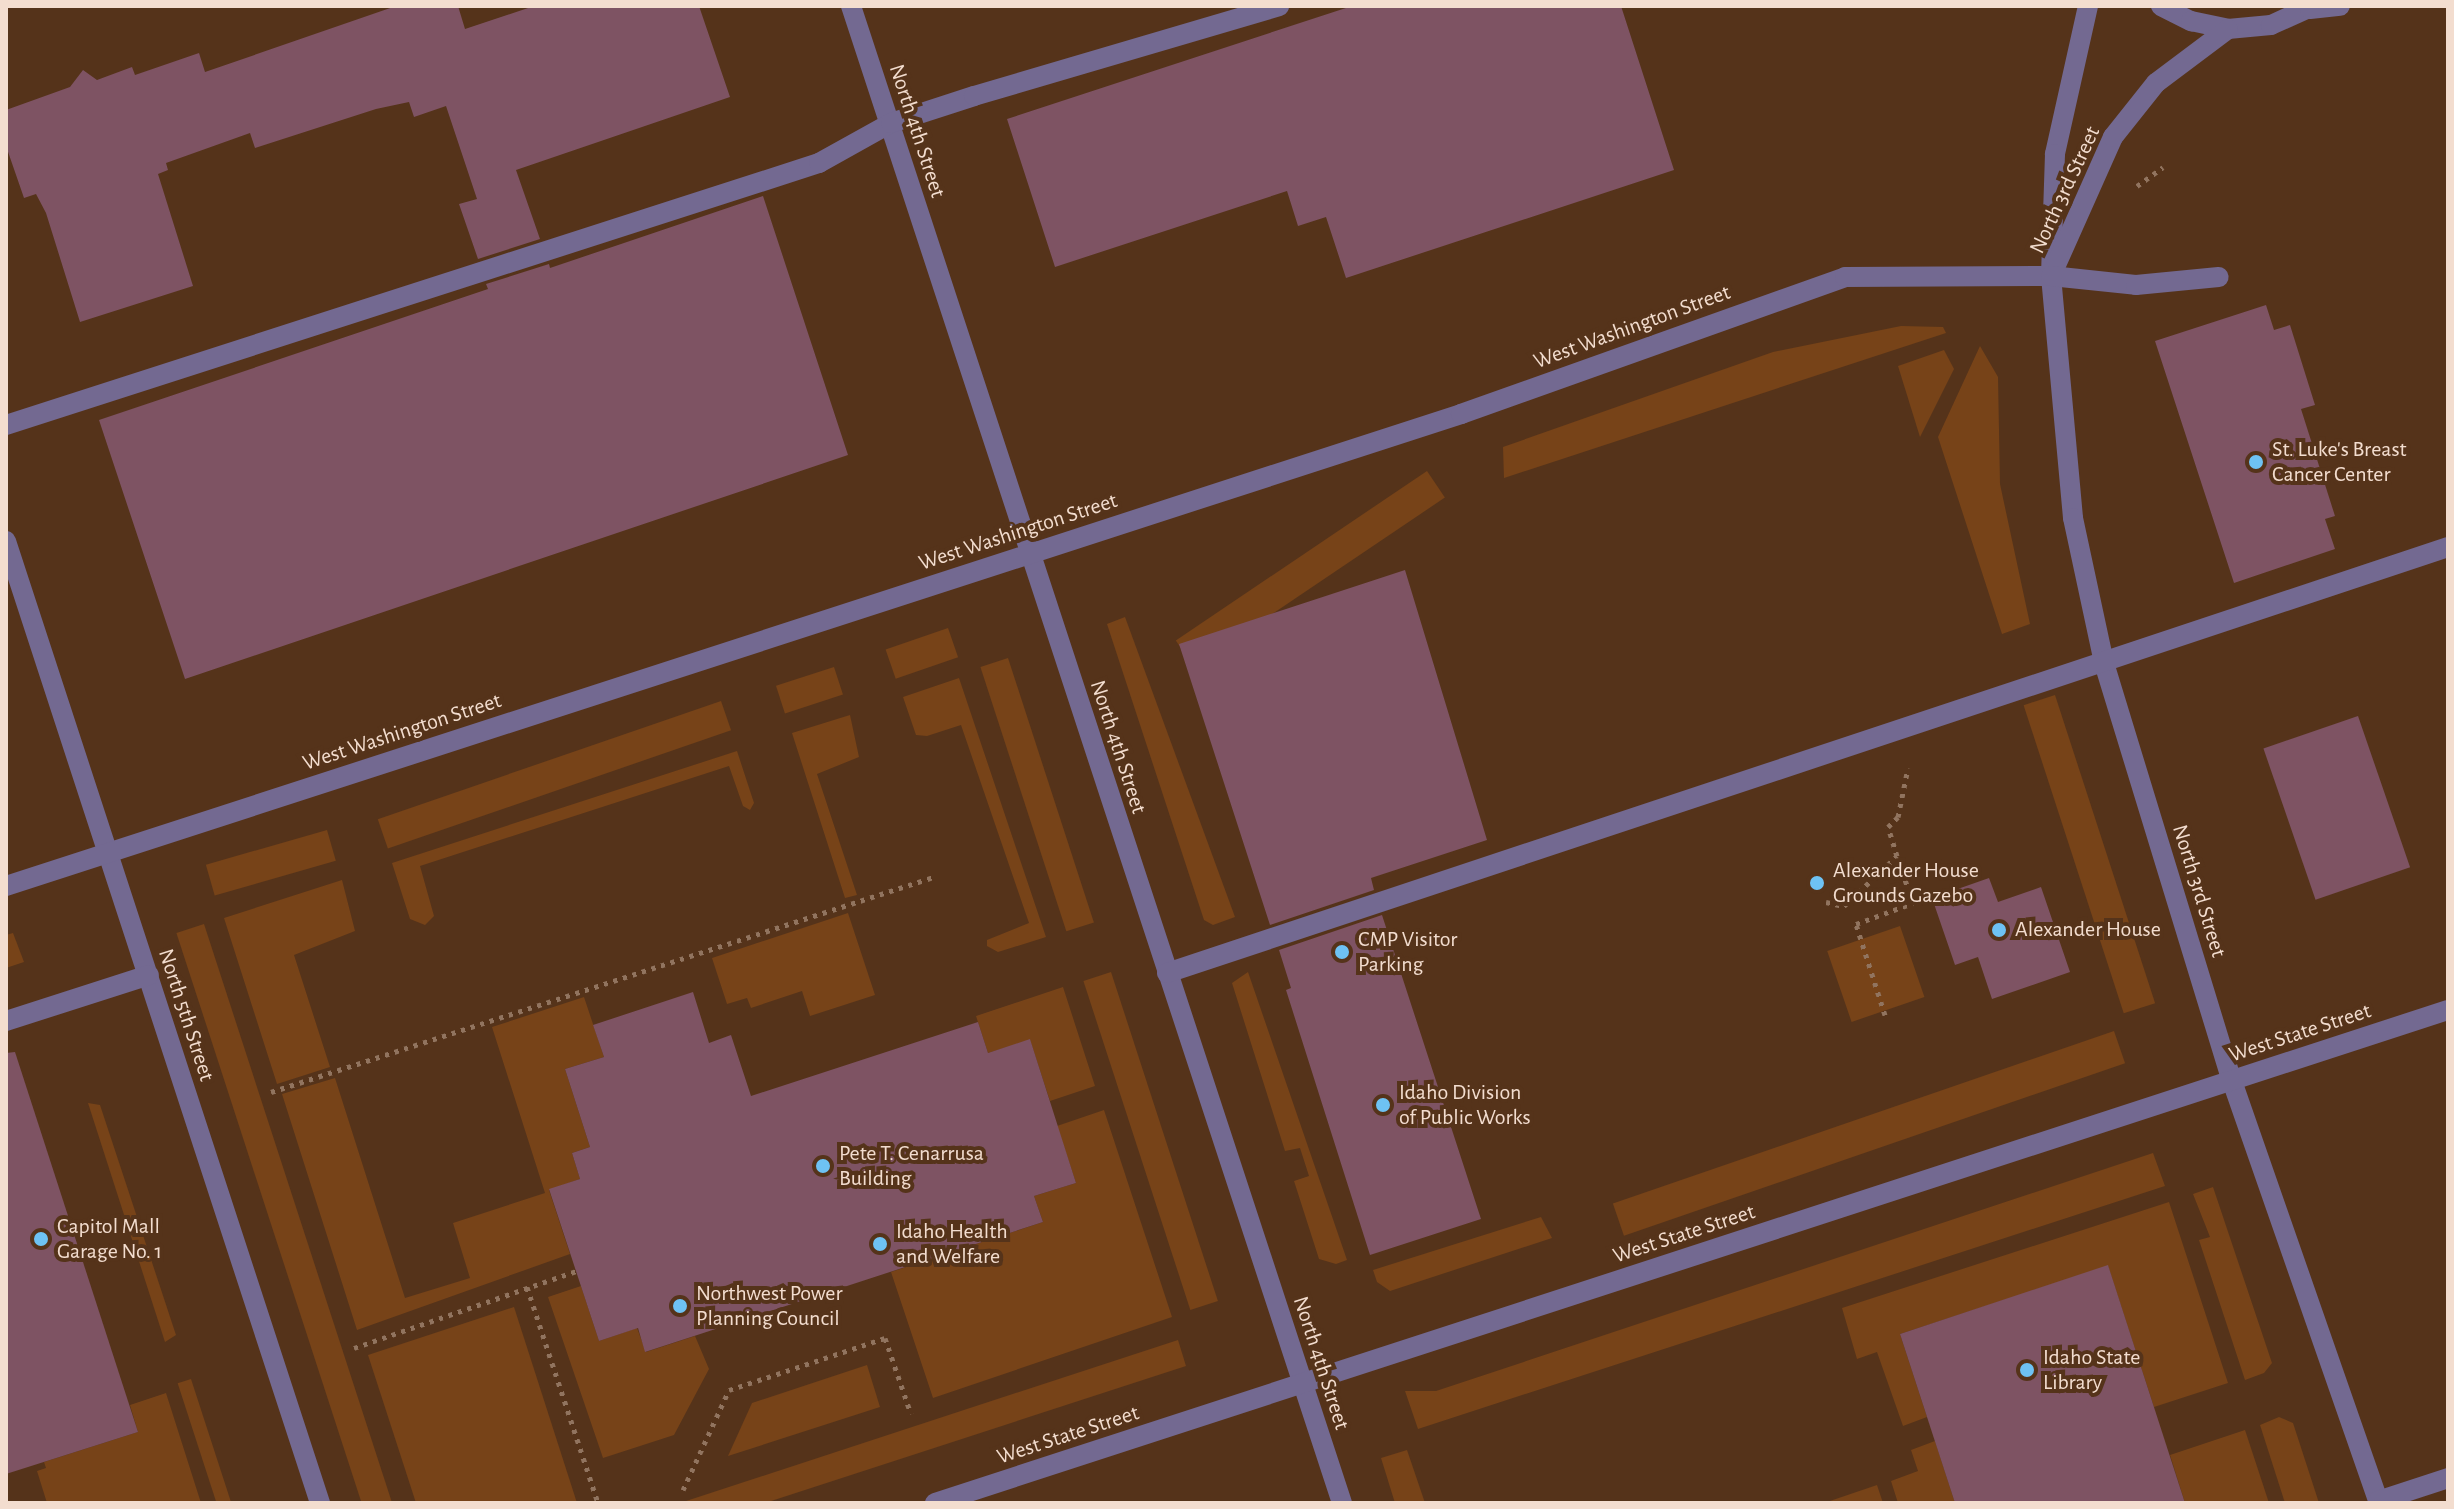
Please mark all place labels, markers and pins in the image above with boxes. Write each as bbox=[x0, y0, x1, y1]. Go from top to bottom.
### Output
place label: St. Luke's Breast Cancer Center bbox=[2272, 436, 2407, 488]
marker: St. Luke's Breast Cancer Center bbox=[2247, 453, 2265, 471]
place label: Alexander House Grounds Gazebo bbox=[1833, 857, 1979, 908]
marker: Alexander House Grounds Gazebo bbox=[1808, 874, 1826, 892]
place label: Alexander House bbox=[2015, 917, 2161, 943]
marker: Alexander House bbox=[1990, 921, 2008, 939]
place label: CMP Visitor Parking bbox=[1358, 926, 1457, 978]
marker: CMP Visitor Parking bbox=[1333, 943, 1351, 961]
place label: Idaho Division of Public Works bbox=[1399, 1079, 1531, 1130]
marker: Idaho Division of Public Works bbox=[1374, 1096, 1392, 1114]
place label: Pete T. Cenarrusa Building bbox=[839, 1140, 984, 1192]
marker: Pete T. Cenarrusa Building bbox=[814, 1157, 832, 1175]
place label: Capitol Mall Garage No. 1 bbox=[57, 1213, 162, 1264]
place label: Idaho Health and Welfare bbox=[896, 1218, 1008, 1270]
marker: Capitol Mall Garage No. 1 bbox=[32, 1230, 50, 1248]
marker: Idaho Health and Welfare bbox=[871, 1235, 889, 1253]
place label: Northwest Power Planning Council bbox=[696, 1280, 843, 1332]
marker: Northwest Power Planning Council bbox=[671, 1297, 689, 1315]
place label: Idaho State Library bbox=[2043, 1344, 2140, 1396]
marker: Idaho State Library bbox=[2018, 1361, 2036, 1379]

